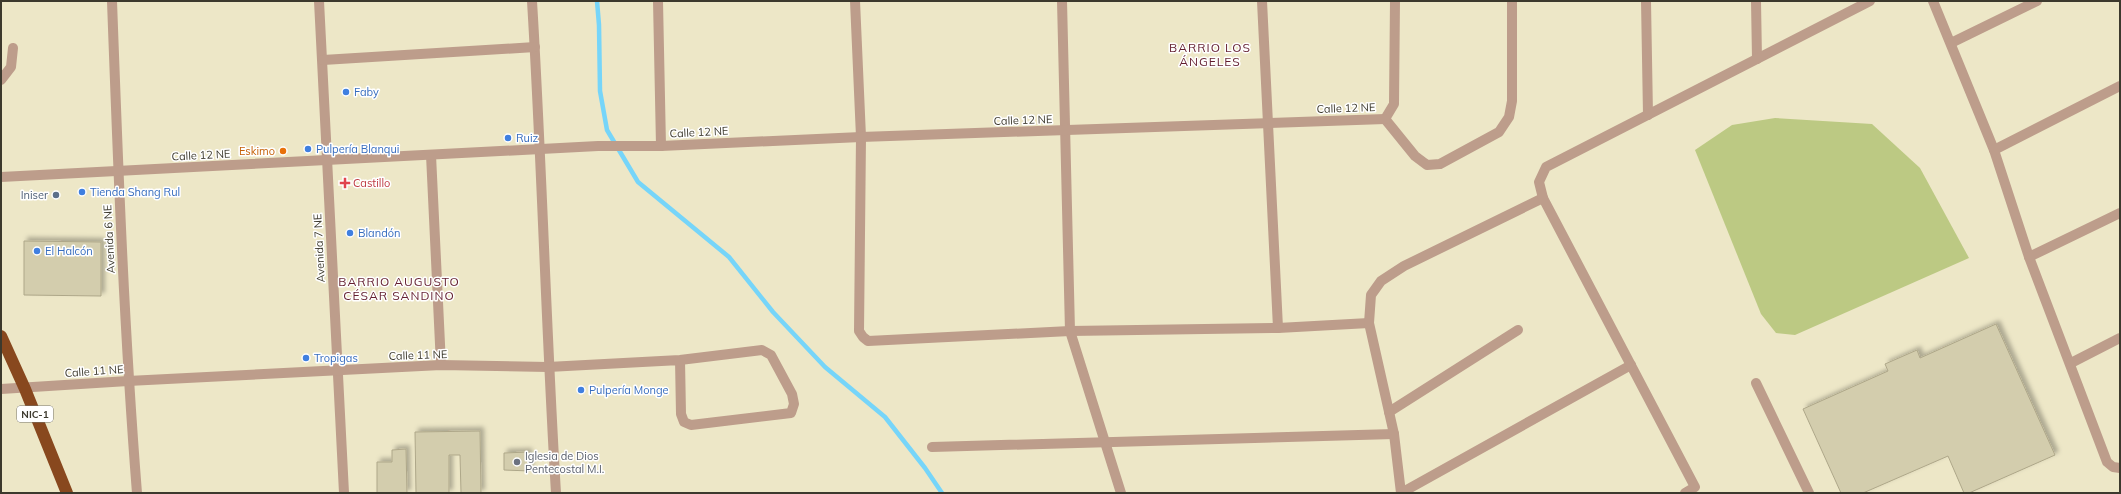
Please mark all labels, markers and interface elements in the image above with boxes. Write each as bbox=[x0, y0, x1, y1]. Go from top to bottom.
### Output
district label: BARRIO LOS ÁNGELES bbox=[1169, 40, 1251, 69]
place label: Faby bbox=[354, 85, 379, 99]
marker: Faby bbox=[341, 87, 351, 97]
street label: Calle 12 NE bbox=[1316, 100, 1376, 116]
street label: Calle 12 NE bbox=[993, 112, 1053, 128]
street label: Calle 12 NE bbox=[669, 123, 729, 141]
place label: Ruiz bbox=[516, 131, 539, 145]
marker: Ruiz bbox=[503, 133, 513, 143]
place label: Pulpería Blanqui bbox=[316, 142, 399, 156]
place label: Eskimo bbox=[239, 144, 275, 158]
marker: Pulpería Blanqui bbox=[303, 144, 313, 154]
street label: Calle 12 NE bbox=[171, 146, 231, 164]
marker: Eskimo bbox=[278, 146, 288, 156]
place label: Castillo bbox=[353, 176, 390, 190]
marker: Castillo bbox=[340, 178, 350, 188]
place label: Tienda Shang Rul bbox=[90, 185, 180, 199]
marker: Tienda Shang Rul bbox=[77, 187, 87, 197]
place label: Iniser bbox=[21, 188, 48, 202]
marker: Iniser bbox=[51, 190, 61, 200]
street label: Avenida 6 NE bbox=[100, 204, 118, 274]
street label: Avenida 7 NE bbox=[310, 213, 328, 283]
place label: Blandón bbox=[358, 226, 400, 240]
marker: Blandón bbox=[345, 228, 355, 238]
place label: El Halcón bbox=[45, 244, 93, 258]
marker: El Halcón bbox=[32, 246, 42, 256]
district label: BARRIO AUGUSTO CÉSAR SANDINO bbox=[338, 274, 460, 303]
street label: Calle 11 NE bbox=[388, 347, 448, 363]
place label: Tropigas bbox=[314, 351, 358, 365]
marker: Tropigas bbox=[301, 353, 311, 363]
street label: Calle 11 NE bbox=[64, 362, 124, 380]
place label: Pulpería Monge bbox=[589, 383, 669, 397]
marker: Pulpería Monge bbox=[576, 385, 586, 395]
road number: NIC-1 bbox=[17, 406, 53, 422]
place label: Iglesia de Dios Pentecostal M.I. bbox=[525, 449, 604, 476]
marker: Iglesia de Dios Pentecostal M.I. bbox=[512, 457, 522, 467]

